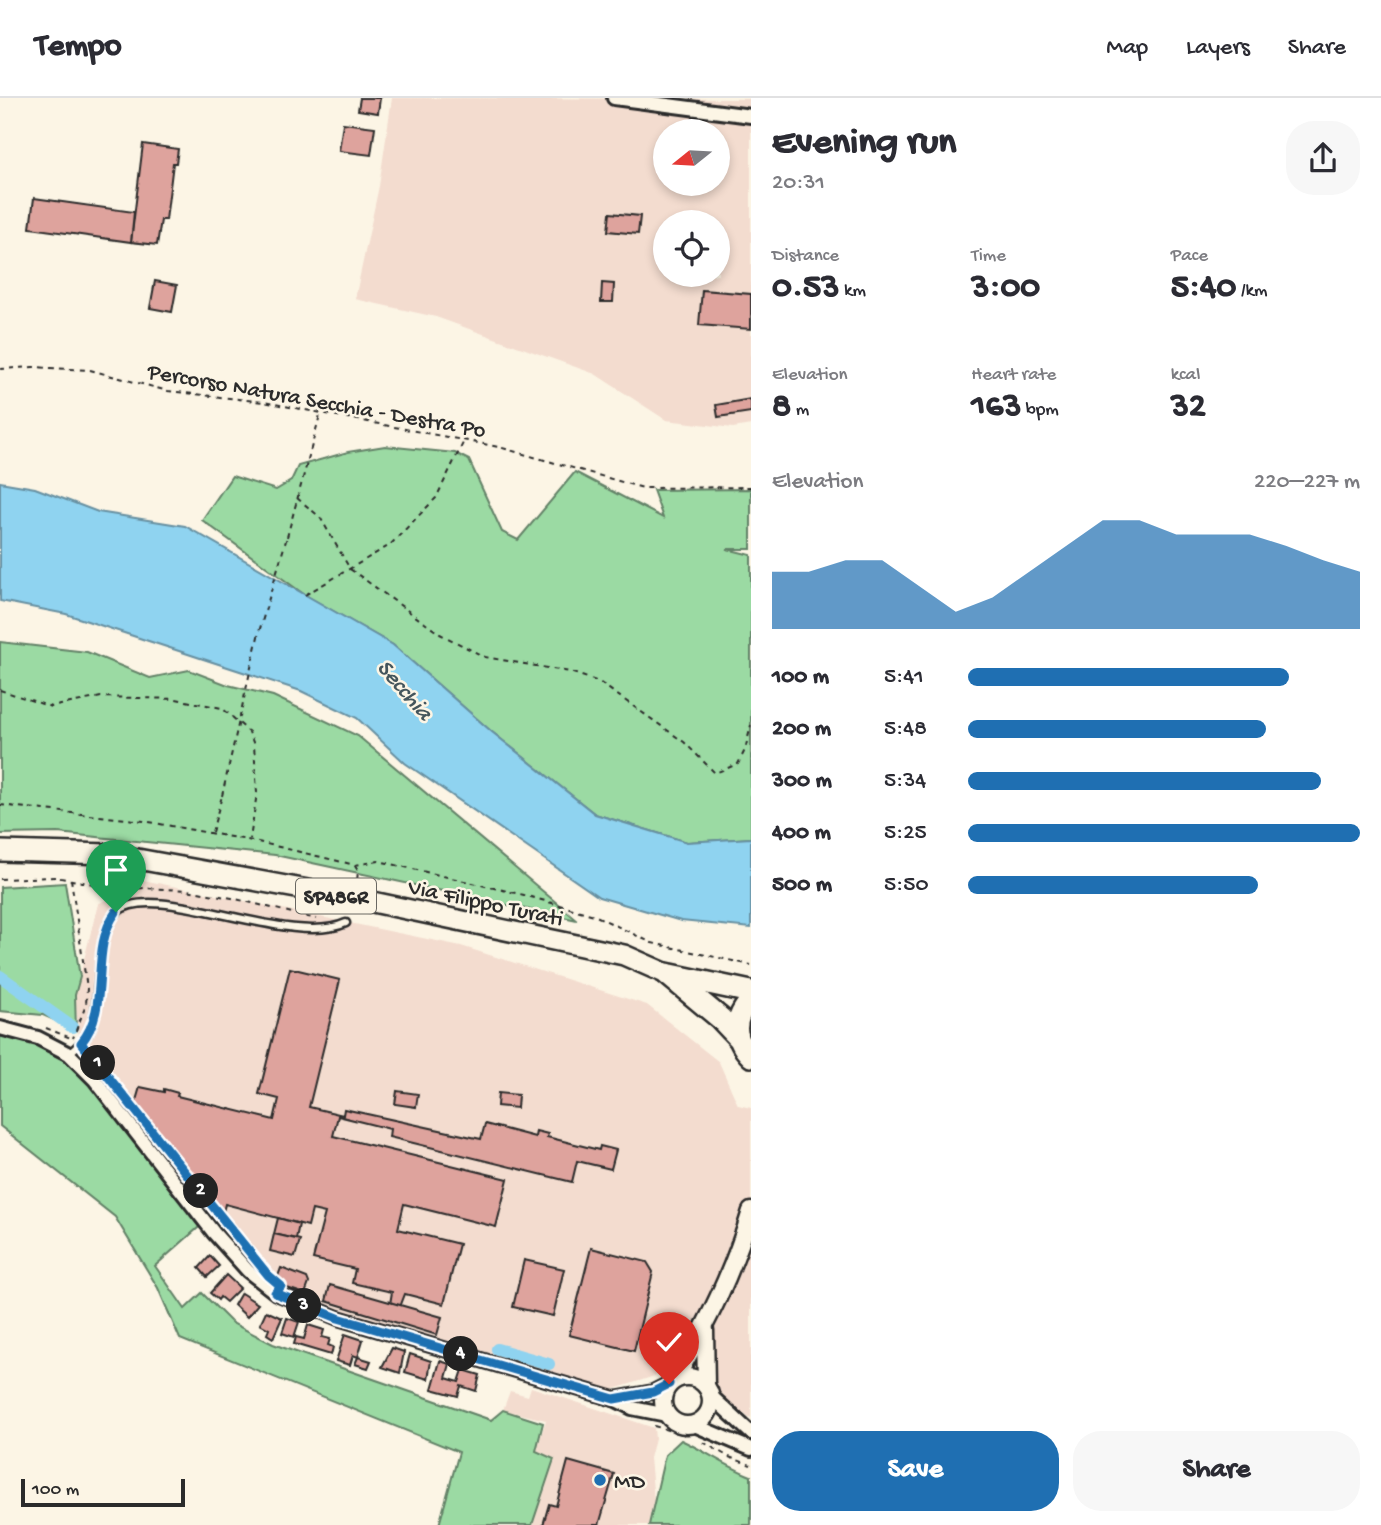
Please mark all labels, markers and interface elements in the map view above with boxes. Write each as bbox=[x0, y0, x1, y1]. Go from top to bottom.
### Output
text: Tempo bbox=[35, 29, 122, 67]
text: Map bbox=[1106, 34, 1148, 63]
text: Layers bbox=[1186, 34, 1250, 63]
text: Share bbox=[1288, 34, 1346, 63]
north arrow bbox=[653, 119, 730, 196]
map controls bbox=[653, 119, 730, 287]
button: share bbox=[1286, 121, 1360, 195]
text: Evening run bbox=[772, 122, 956, 166]
text: 20:31 bbox=[772, 170, 825, 197]
button: locate bbox=[653, 210, 730, 287]
text: Distance bbox=[772, 245, 839, 268]
text: Time bbox=[971, 245, 1006, 268]
text: Pace bbox=[1171, 245, 1208, 268]
text: 0.53 bbox=[772, 268, 839, 309]
text: 3:00 bbox=[971, 268, 1040, 309]
text: 5:40 bbox=[1171, 268, 1237, 309]
text: km bbox=[839, 280, 866, 303]
text: /km bbox=[1237, 280, 1268, 303]
street label: Percorso Natura Secchia - Destra Po bbox=[144, 359, 488, 446]
text: Elevation bbox=[772, 364, 848, 387]
text: Heart rate bbox=[971, 364, 1056, 387]
text: kcal bbox=[1171, 364, 1200, 387]
text: 8 bbox=[772, 387, 791, 428]
text: 163 bbox=[971, 387, 1021, 428]
text: 32 bbox=[1171, 387, 1206, 428]
text: m bbox=[791, 399, 809, 422]
text: bpm bbox=[1021, 399, 1059, 422]
text: Elevation bbox=[772, 469, 863, 496]
text: 220–227 m bbox=[1254, 469, 1360, 496]
water label: Secchia bbox=[369, 655, 439, 729]
text: 100 m bbox=[772, 664, 829, 691]
text: 5:41 bbox=[884, 664, 924, 691]
text: 200 m bbox=[772, 716, 831, 743]
text: 5:48 bbox=[884, 716, 927, 743]
text: 300 m bbox=[772, 768, 832, 795]
text: 5:34 bbox=[884, 768, 926, 795]
text: 400 m bbox=[772, 820, 831, 847]
text: 5:25 bbox=[884, 820, 927, 847]
pin bbox=[86, 840, 146, 912]
icon: arrive bbox=[97, 851, 135, 889]
text: 500 m bbox=[772, 872, 832, 899]
text: 5:50 bbox=[884, 872, 928, 899]
street label: Via Filippo Turati bbox=[404, 875, 565, 934]
road number: SP486R bbox=[296, 878, 376, 914]
pin: 1 bbox=[80, 1046, 116, 1080]
text: 1 bbox=[94, 1051, 101, 1074]
pin: 2 bbox=[184, 1174, 218, 1208]
text: 2 bbox=[196, 1179, 205, 1202]
pin: 3 bbox=[286, 1288, 322, 1324]
text: 3 bbox=[299, 1294, 308, 1317]
pin bbox=[639, 1312, 699, 1384]
icon: check bbox=[650, 1323, 688, 1361]
pin: 4 bbox=[444, 1336, 478, 1372]
text: 4 bbox=[456, 1342, 465, 1365]
button: Save bbox=[772, 1431, 1059, 1511]
button: Share bbox=[1073, 1431, 1360, 1511]
place label: MD bbox=[614, 1470, 646, 1497]
marker: MD bbox=[592, 1472, 608, 1488]
scale bar bbox=[21, 1476, 186, 1508]
text: 100 m bbox=[32, 1479, 79, 1502]

